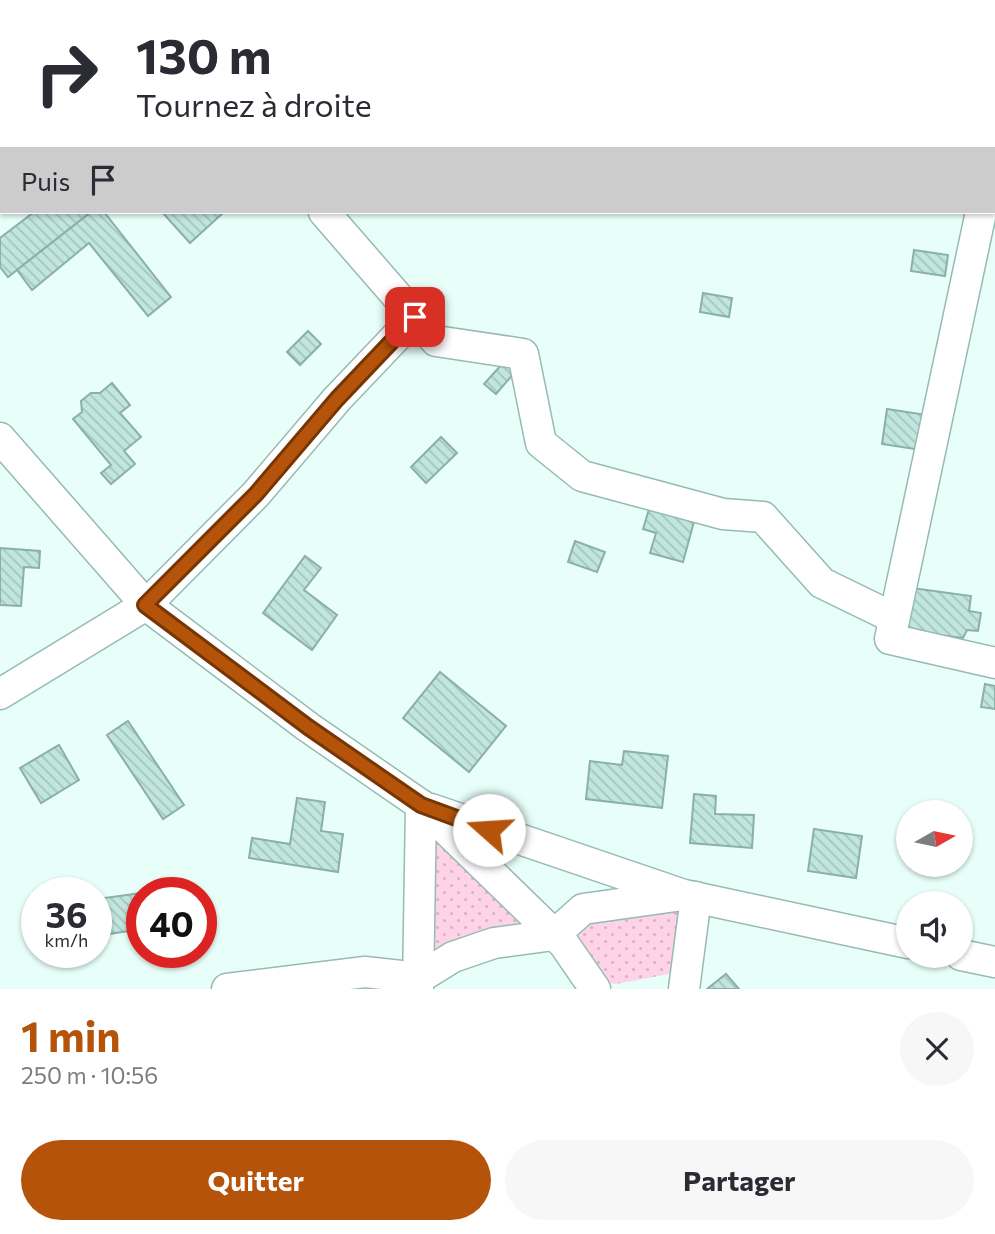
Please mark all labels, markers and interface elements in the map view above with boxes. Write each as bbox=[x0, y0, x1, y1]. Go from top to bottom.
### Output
text: 130 m bbox=[136, 24, 271, 84]
icon: right bbox=[21, 28, 112, 119]
text: Tournez à droite bbox=[136, 84, 372, 124]
icon: arrive bbox=[84, 161, 122, 199]
text: Puis bbox=[21, 165, 70, 196]
pin bbox=[385, 287, 445, 347]
icon: arrive bbox=[396, 298, 434, 336]
position arrow bbox=[452, 793, 526, 867]
north arrow bbox=[896, 800, 973, 877]
map controls bbox=[896, 800, 973, 968]
speed limit sign: 40 bbox=[126, 877, 217, 968]
button: sound bbox=[896, 891, 973, 968]
text: 36 bbox=[46, 892, 87, 935]
text: km/h bbox=[45, 929, 88, 951]
text: 1 min bbox=[21, 1009, 121, 1061]
button: close bbox=[900, 1012, 974, 1086]
text: 250 m · 10:56 bbox=[21, 1061, 158, 1089]
button: Quitter bbox=[21, 1140, 491, 1220]
button: Partager bbox=[505, 1140, 974, 1220]

